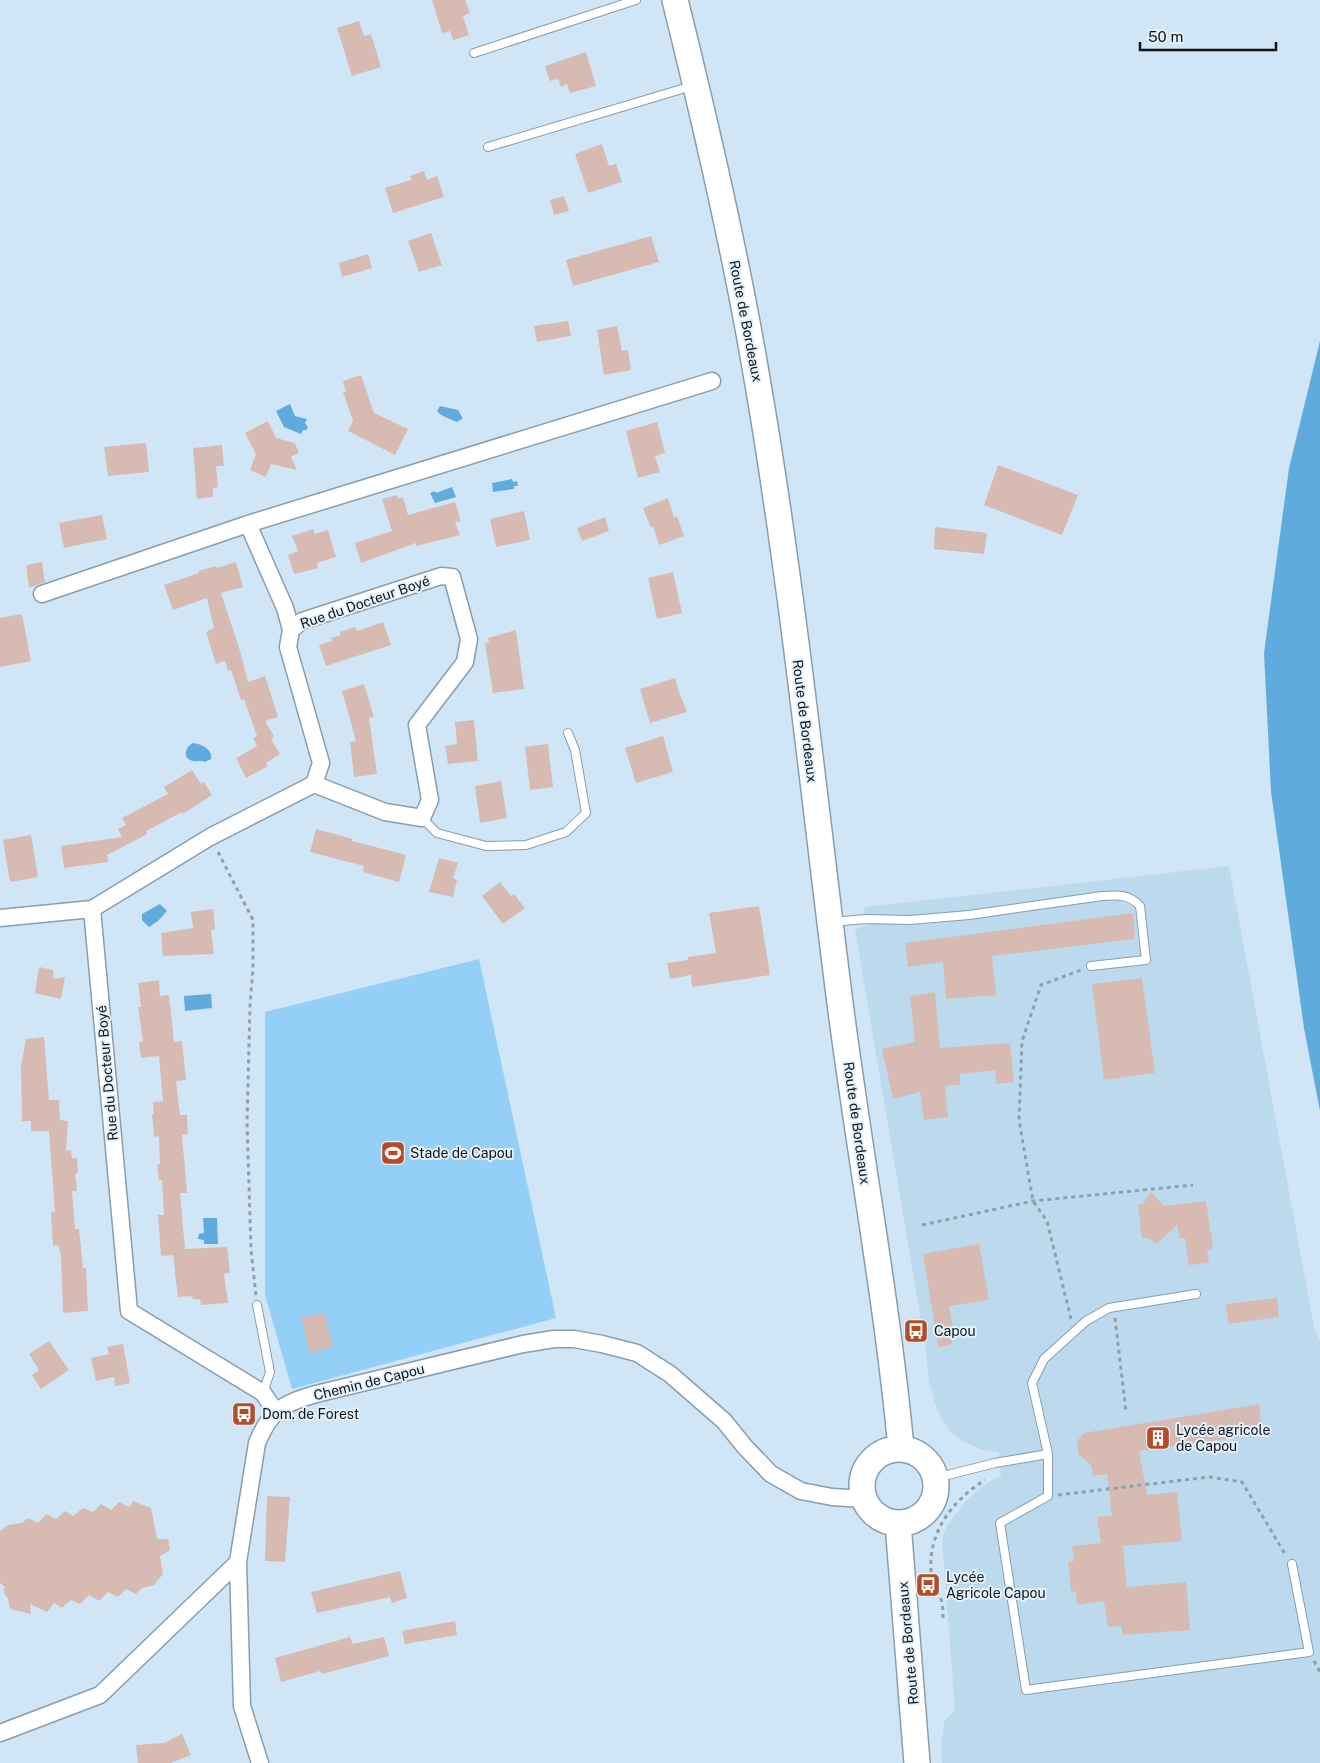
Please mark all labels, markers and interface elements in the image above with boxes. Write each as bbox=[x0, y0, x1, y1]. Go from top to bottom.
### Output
scale bar bbox=[1140, 20, 1276, 52]
text: 50 m bbox=[1148, 28, 1183, 45]
street label: Route de Bordeaux bbox=[726, 259, 766, 383]
street label: Rue du Docteur Boyé bbox=[298, 572, 432, 632]
street label: Route de Bordeaux bbox=[790, 659, 820, 784]
street label: Rue du Docteur Boyé bbox=[93, 1004, 121, 1142]
street label: Route de Bordeaux bbox=[840, 1061, 874, 1186]
sports icon: Stade de Capou bbox=[380, 1140, 406, 1166]
place label: Stade de Capou bbox=[410, 1145, 513, 1161]
bus stop icon: Capou bbox=[903, 1318, 929, 1344]
place label: Capou bbox=[934, 1323, 976, 1339]
street label: Chemin de Capou bbox=[312, 1360, 426, 1404]
bus stop icon: Dom. de Forest bbox=[231, 1401, 257, 1427]
place label: Dom. de Forest bbox=[262, 1406, 359, 1422]
place label: Lycée agricole de Capou bbox=[1176, 1422, 1270, 1454]
building icon: Lycée agricole de Capou bbox=[1145, 1425, 1171, 1451]
place label: Lycée Agricole Capou bbox=[946, 1569, 1046, 1601]
bus stop icon: Lycée Agricole Capou bbox=[915, 1572, 941, 1598]
street label: Route de Bordeaux bbox=[895, 1581, 921, 1705]

